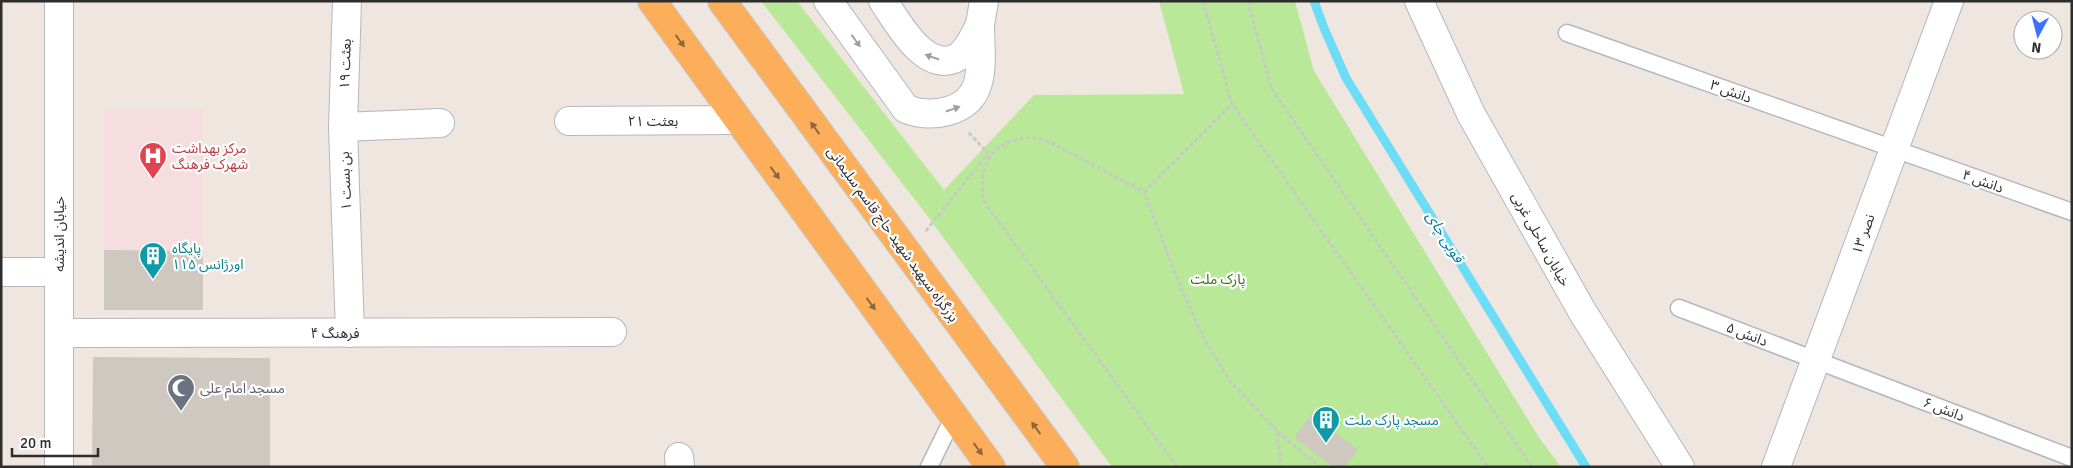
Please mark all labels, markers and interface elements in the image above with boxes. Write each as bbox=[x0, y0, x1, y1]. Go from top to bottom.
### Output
north arrow bbox=[2013, 10, 2063, 60]
one-way arrow bbox=[675, 34, 685, 48]
one-way arrow bbox=[851, 34, 862, 47]
street label: بعثت ۱۹ bbox=[336, 38, 355, 90]
text: N bbox=[2031, 38, 2042, 56]
one-way arrow bbox=[924, 53, 939, 61]
street label: دانش ۳ bbox=[1708, 76, 1754, 107]
one-way arrow bbox=[946, 105, 961, 113]
street label: بعثت ۲۱ bbox=[628, 113, 679, 130]
one-way arrow bbox=[810, 121, 820, 135]
place label: مرکز بهداشت شهرک فرهنگ bbox=[172, 140, 248, 173]
hospital icon: مرکز بهداشت شهرک فرهنگ bbox=[138, 141, 168, 180]
street label: بزرگراه سپهبد شهید حاج قاسم سلیمانی bbox=[822, 143, 962, 327]
street label: بن بست ۱ bbox=[336, 151, 355, 211]
one-way arrow bbox=[770, 166, 780, 180]
street label: دانش ۴ bbox=[1960, 166, 2006, 197]
street label: خیابان ساحلی غربی bbox=[1508, 189, 1573, 289]
street label: خیابان اندیشه bbox=[51, 196, 68, 272]
water label: قوبی چای bbox=[1421, 208, 1468, 268]
street label: نصر ۱۳ bbox=[1848, 211, 1879, 257]
place label: پایگاه اورژانس ۱۱۵ bbox=[172, 240, 244, 273]
building icon: پایگاه اورژانس ۱۱۵ bbox=[138, 241, 168, 280]
park label: پارک ملت bbox=[1190, 271, 1246, 289]
one-way arrow bbox=[866, 297, 876, 311]
street label: دانش ۵ bbox=[1724, 319, 1770, 350]
street label: فرهنگ ۴ bbox=[311, 325, 359, 342]
mosque icon: مسجد امام علی bbox=[166, 373, 196, 412]
place label: مسجد امام علی bbox=[200, 380, 285, 399]
street label: دانش ۶ bbox=[1921, 394, 1967, 425]
building icon: مسجد پارک ملت bbox=[1311, 405, 1341, 444]
place label: مسجد پارک ملت bbox=[1345, 412, 1439, 430]
one-way arrow bbox=[1031, 421, 1041, 434]
scale bar bbox=[12, 426, 99, 458]
text: 20 m bbox=[20, 434, 51, 452]
one-way arrow bbox=[973, 442, 983, 456]

